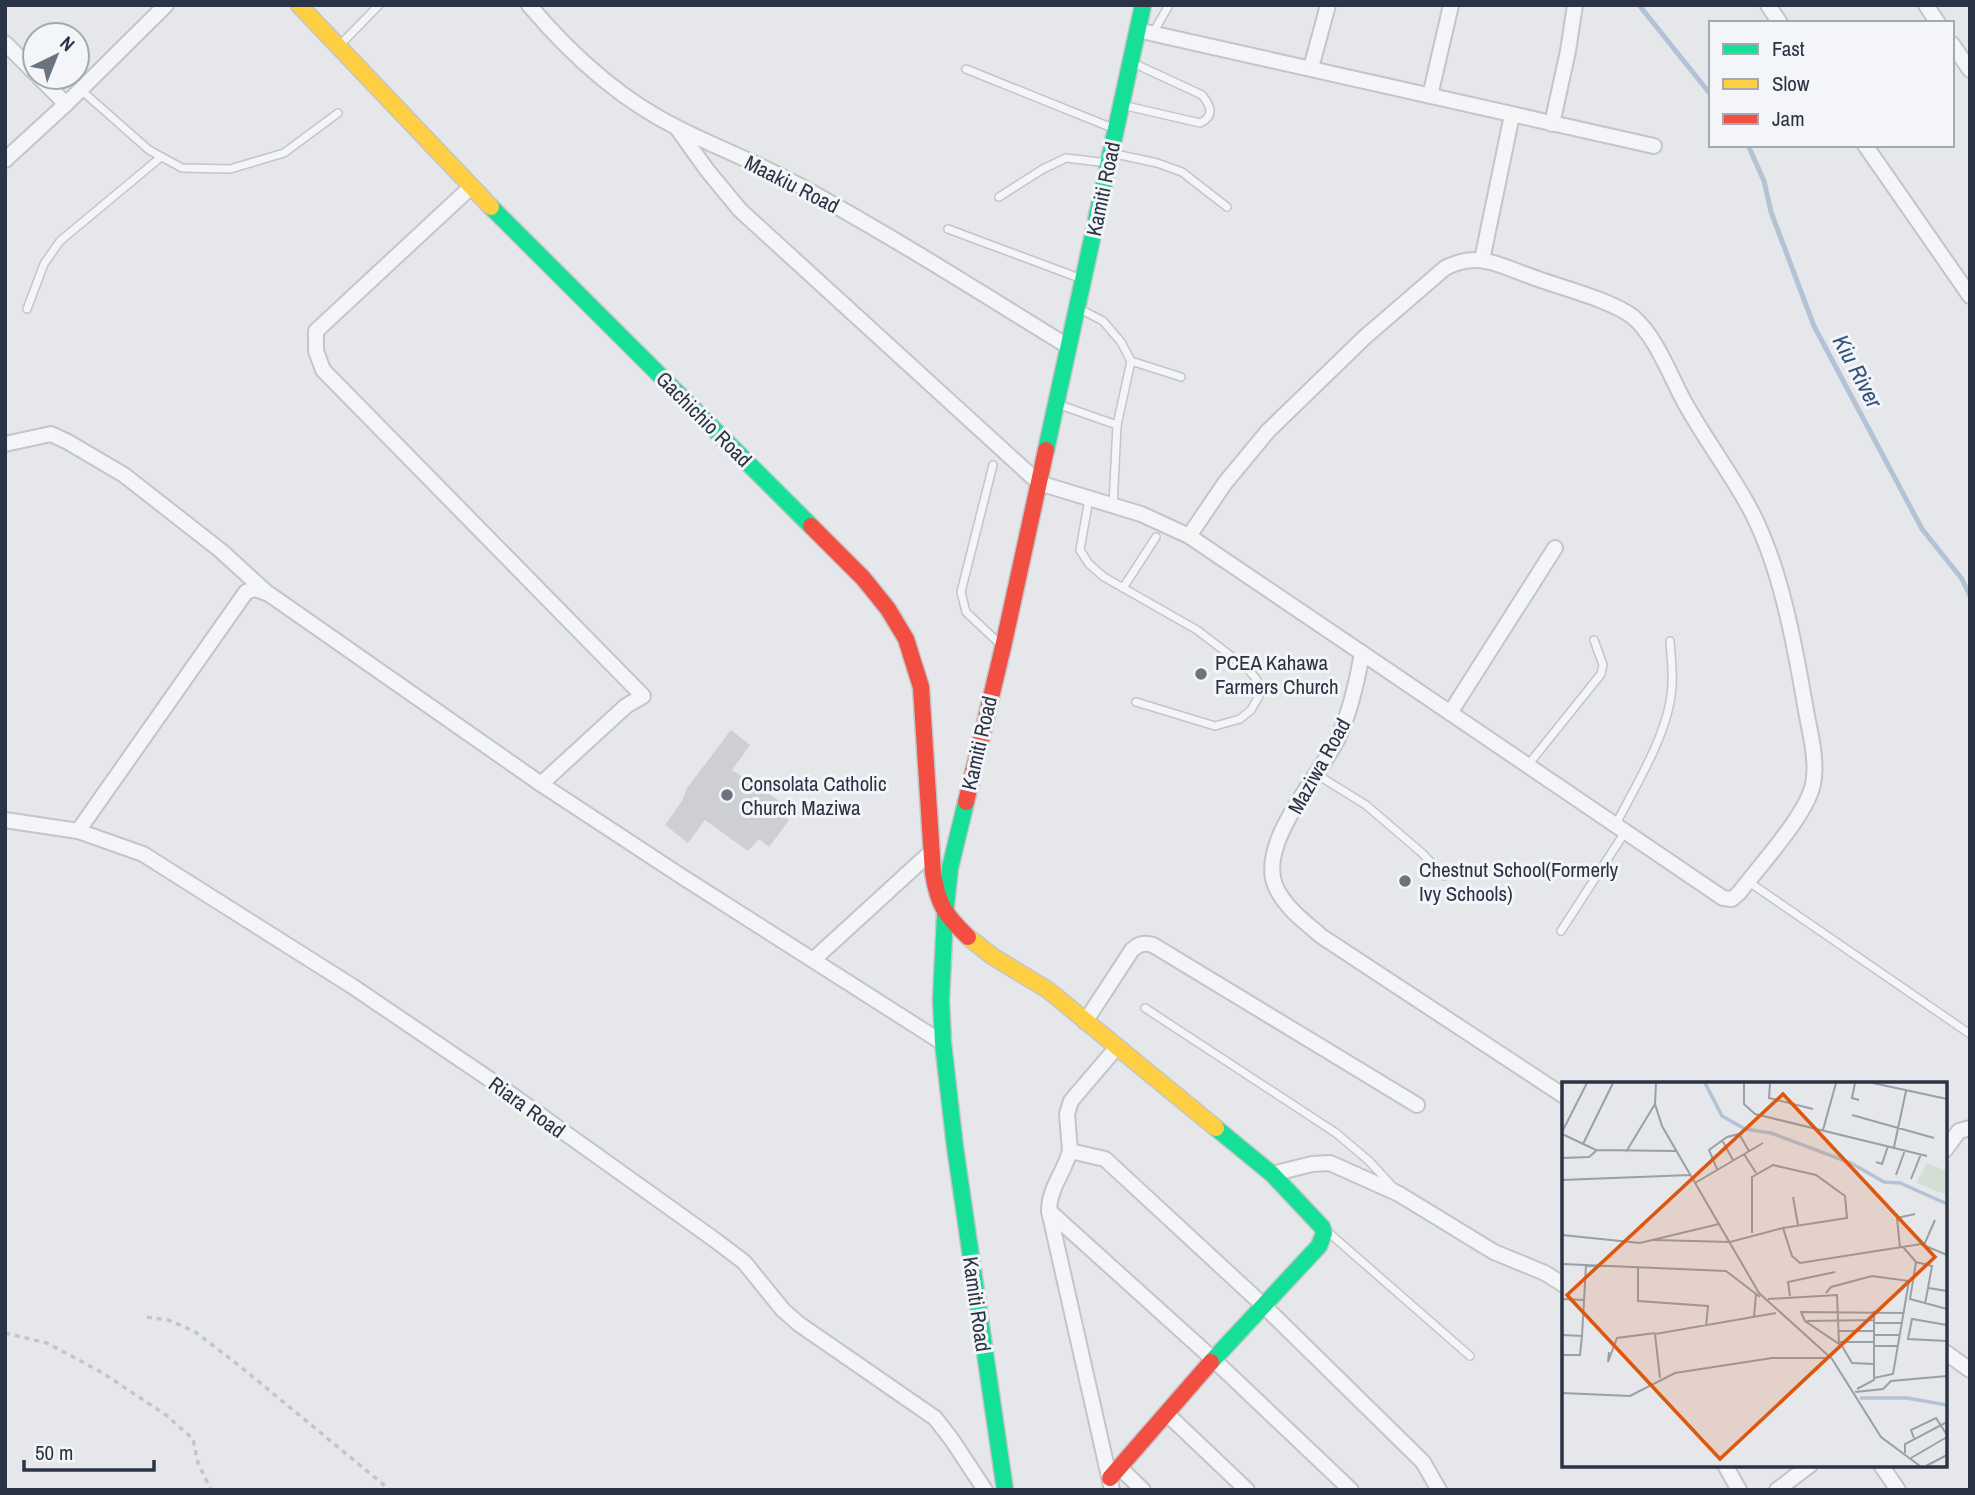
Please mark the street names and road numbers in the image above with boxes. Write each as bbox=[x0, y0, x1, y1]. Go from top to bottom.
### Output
street label: Kamiti Road bbox=[1079, 139, 1127, 239]
street label: Maakiu Road bbox=[740, 148, 844, 220]
street label: Gachichio Road bbox=[650, 365, 758, 473]
street label: Kamiti Road bbox=[954, 693, 1004, 793]
street label: Maziwa Road bbox=[1281, 713, 1357, 819]
street label: Riara Road bbox=[483, 1069, 571, 1145]
street label: Kamiti Road bbox=[956, 1255, 998, 1353]

